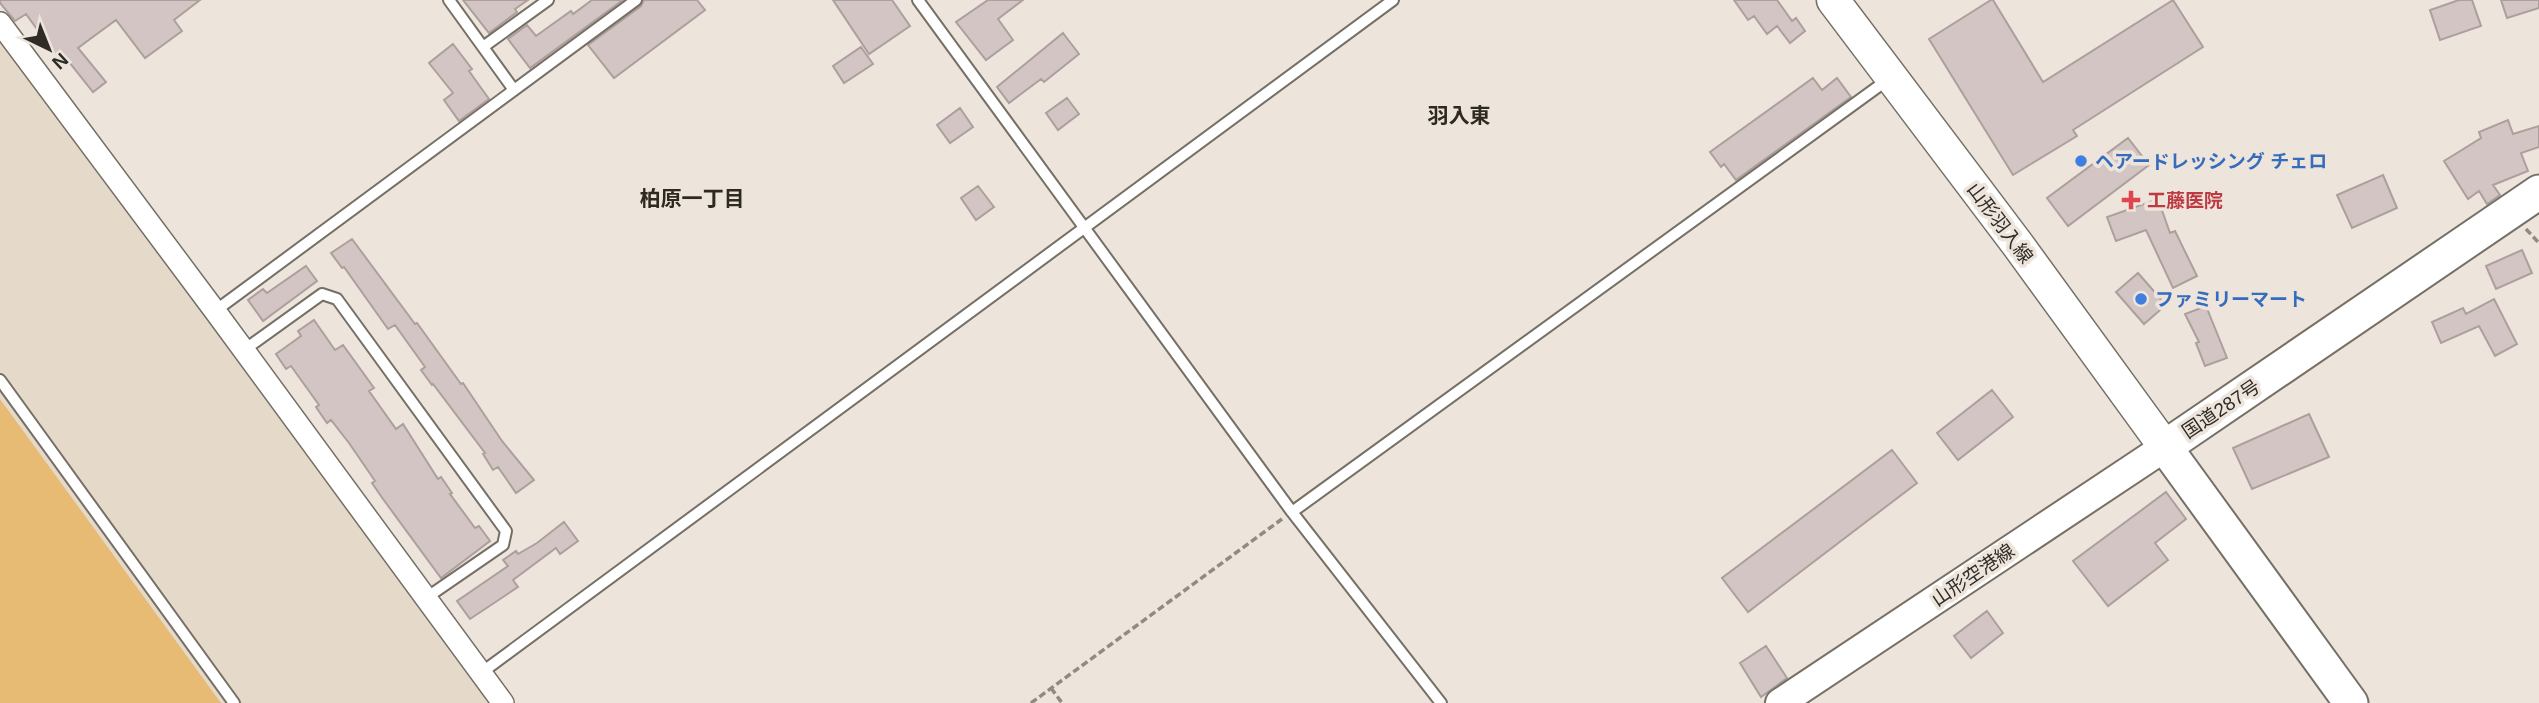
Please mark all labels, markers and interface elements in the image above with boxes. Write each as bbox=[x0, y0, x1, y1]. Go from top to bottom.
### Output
north arrow bbox=[14, 14, 84, 84]
text: N bbox=[48, 49, 72, 73]
district label: 羽入東 bbox=[1428, 104, 1491, 127]
place label: ヘアードレッシング チェロ bbox=[2095, 151, 2327, 172]
marker: ヘアードレッシング チェロ bbox=[2073, 153, 2089, 169]
street label: 山形羽入線 bbox=[1963, 179, 2037, 267]
district label: 柏原一丁目 bbox=[640, 187, 745, 210]
marker: 工藤医院 bbox=[2121, 190, 2141, 210]
place label: 工藤医院 bbox=[2147, 190, 2223, 211]
place label: ファミリーマート bbox=[2155, 289, 2307, 310]
marker: ファミリーマート bbox=[2133, 291, 2149, 307]
street label: 国道287号 bbox=[2178, 375, 2264, 443]
street label: 山形空港線 bbox=[1928, 540, 2018, 610]

